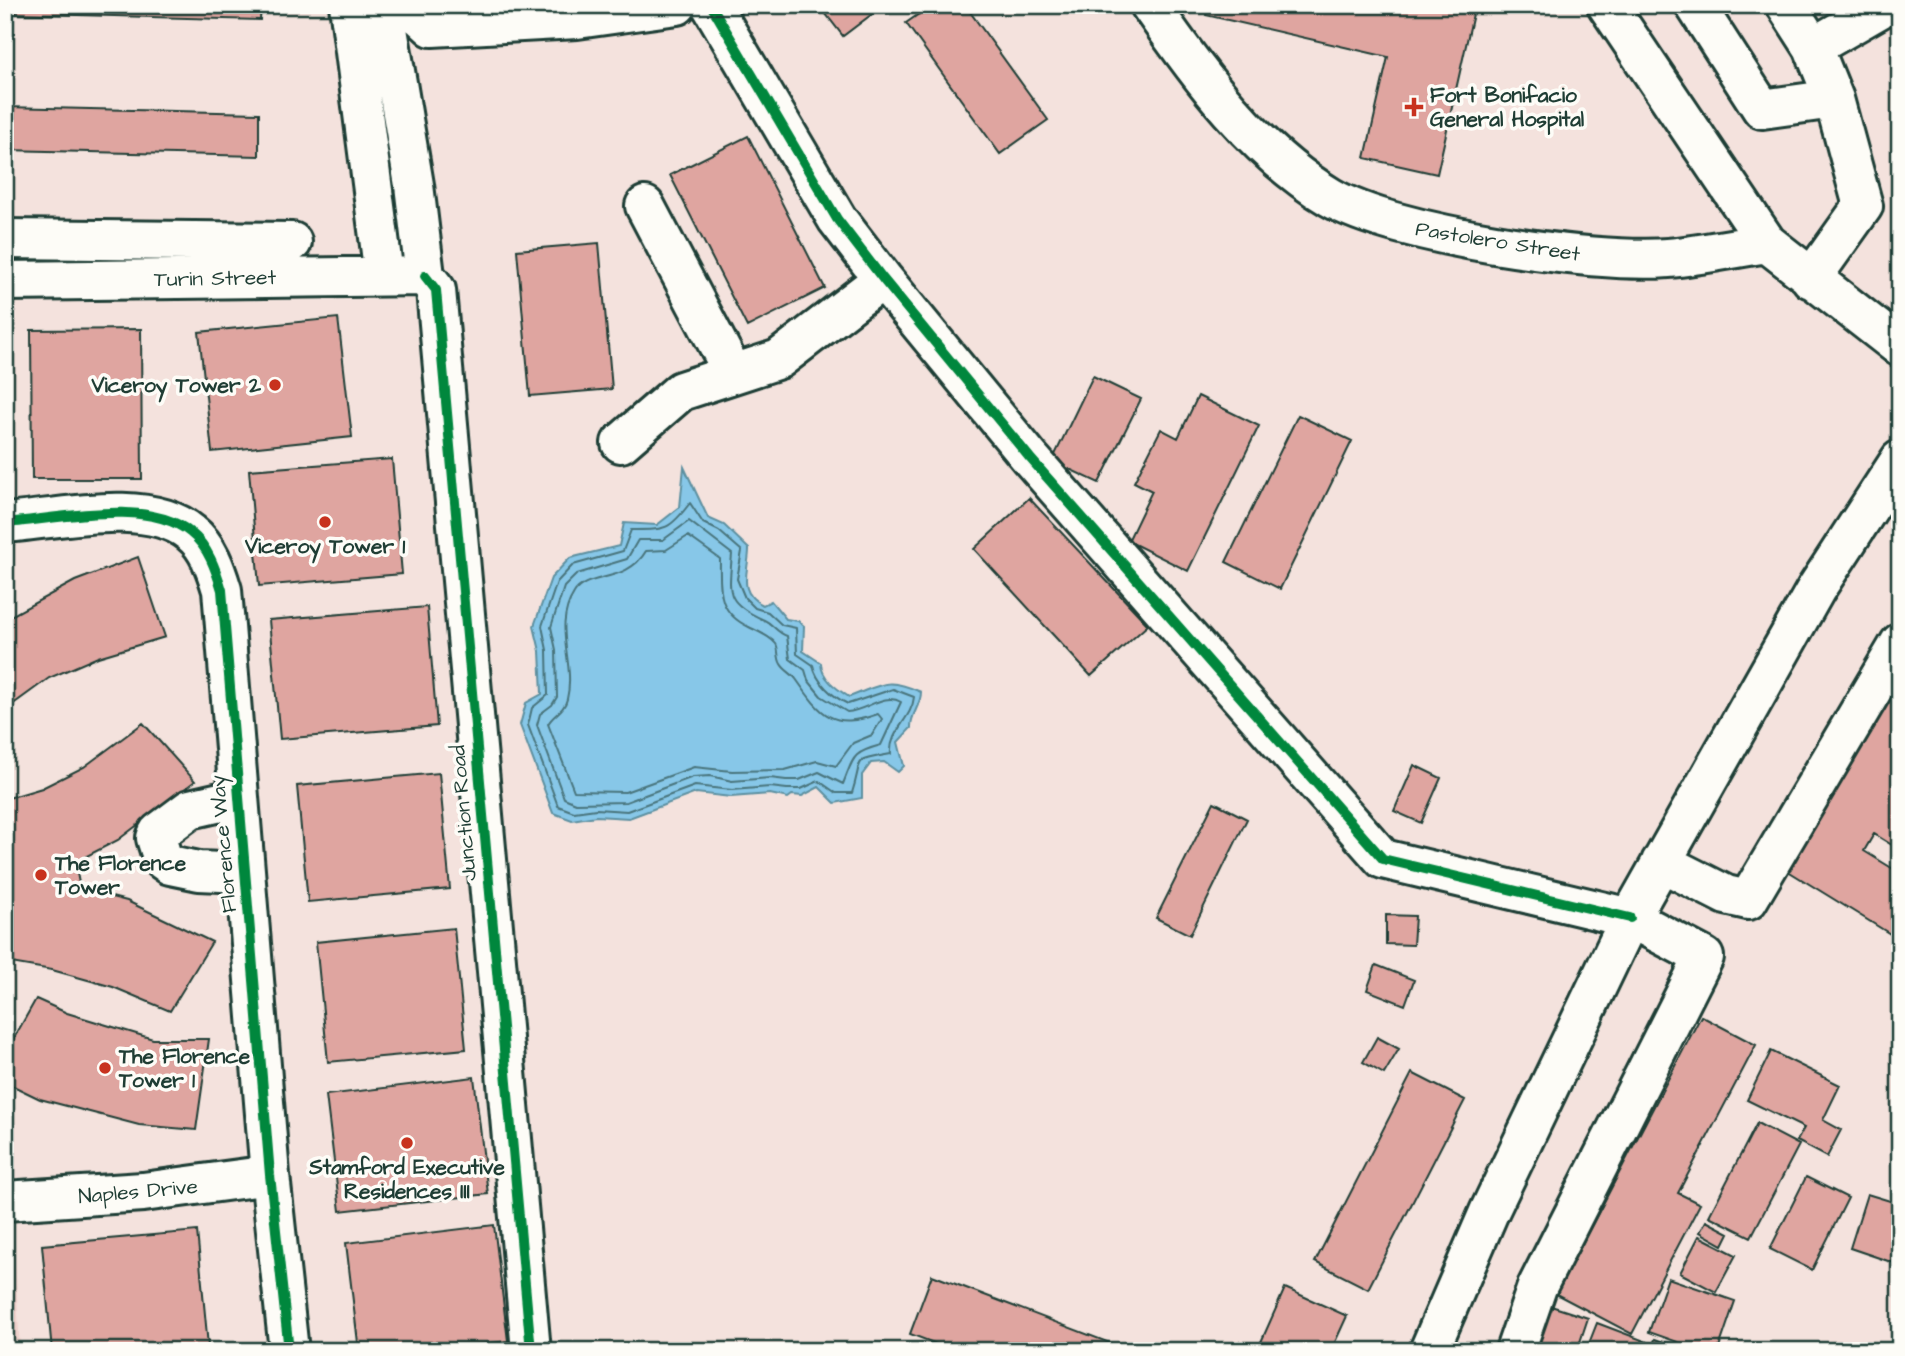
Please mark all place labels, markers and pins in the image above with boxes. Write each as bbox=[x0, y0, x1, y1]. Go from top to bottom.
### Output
place label: Fort Bonifacio General Hospital bbox=[1430, 81, 1585, 135]
marker: Fort Bonifacio General Hospital bbox=[1404, 97, 1424, 117]
place label: Viceroy Tower 2 bbox=[90, 371, 262, 403]
marker: Viceroy Tower 2 bbox=[267, 377, 283, 393]
marker: Viceroy Tower 1 bbox=[317, 514, 333, 530]
place label: Viceroy Tower 1 bbox=[244, 532, 405, 564]
place label: The Florence Tower bbox=[54, 849, 187, 902]
marker: The Florence Tower bbox=[33, 867, 49, 883]
place label: The Florence Tower 1 bbox=[118, 1042, 251, 1095]
marker: The Florence Tower 1 bbox=[97, 1060, 113, 1076]
marker: Stamford Executive Residences III bbox=[399, 1135, 415, 1151]
place label: Stamford Executive Residences III bbox=[308, 1153, 505, 1206]

